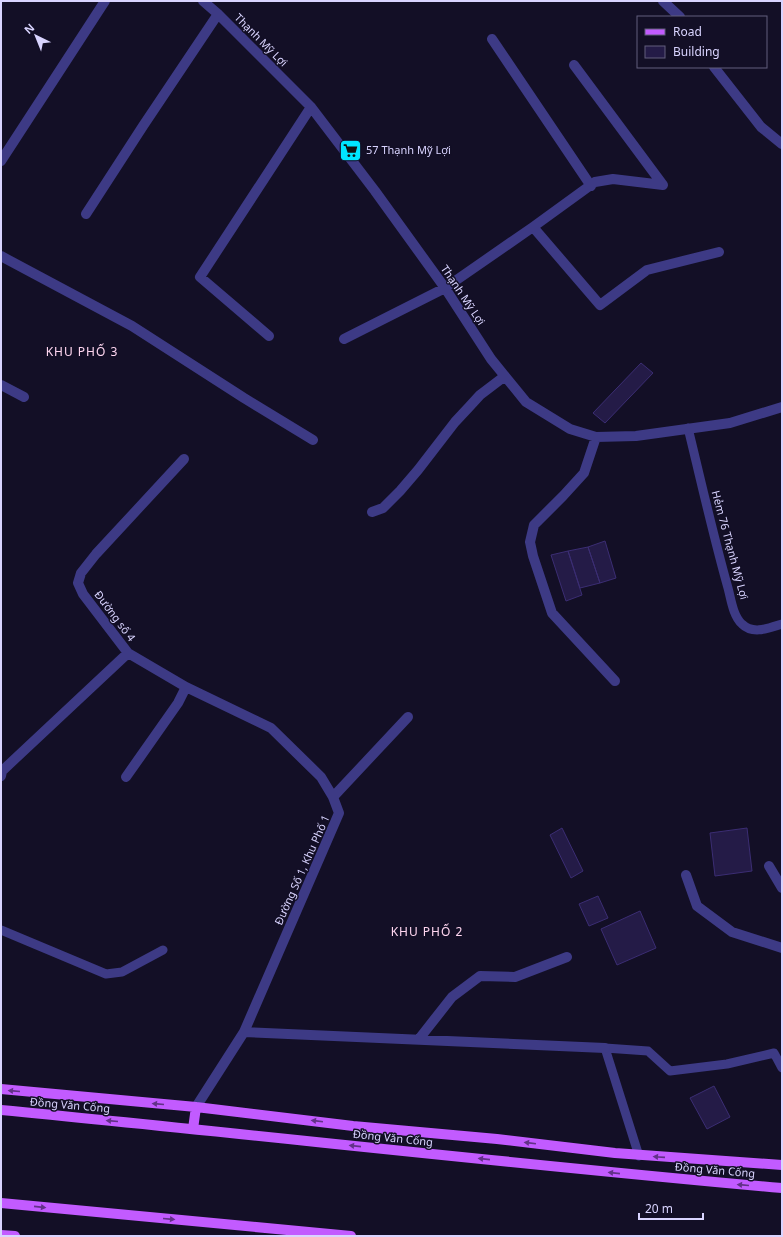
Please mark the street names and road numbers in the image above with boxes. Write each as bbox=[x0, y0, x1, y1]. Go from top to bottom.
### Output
street label: Thạnh Mỹ Lợi bbox=[232, 10, 291, 69]
street label: Thạnh Mỹ Lợi bbox=[438, 262, 489, 328]
street label: Hẻm 76 Thạnh Mỹ Lợi bbox=[709, 489, 752, 601]
street label: Đường số 4 bbox=[91, 587, 140, 645]
street label: Đường Số 1, Khu Phố 1 bbox=[271, 812, 333, 927]
street label: Đồng Văn Cống bbox=[29, 1094, 111, 1115]
street label: Đồng Văn Cống bbox=[352, 1126, 434, 1149]
street label: Đồng Văn Cống bbox=[674, 1159, 756, 1180]

